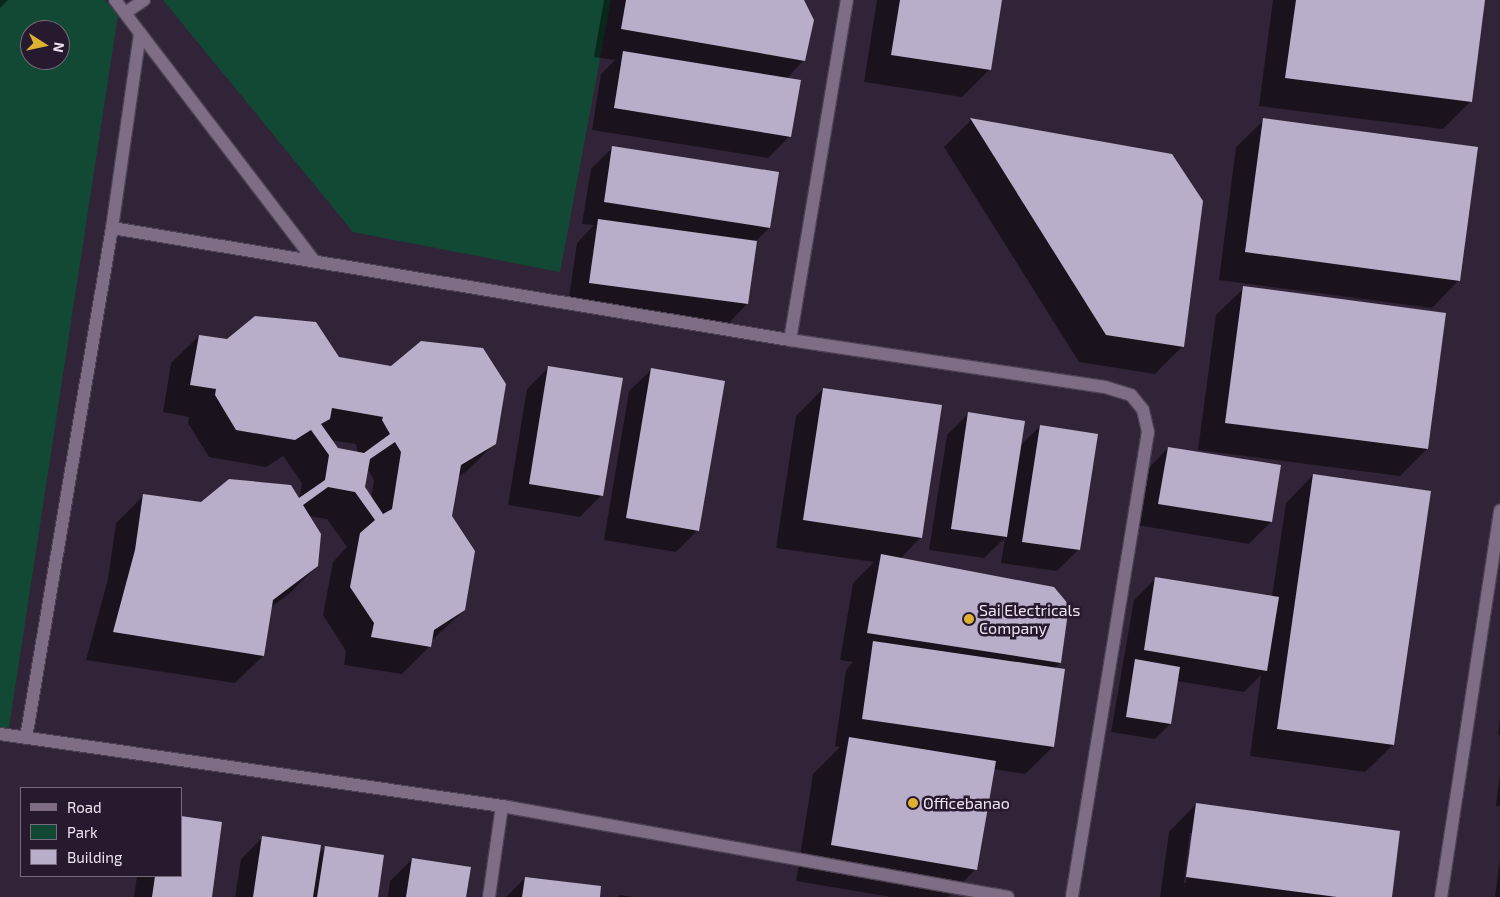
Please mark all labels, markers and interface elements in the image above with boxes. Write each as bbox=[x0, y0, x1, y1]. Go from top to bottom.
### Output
north arrow bbox=[20, 20, 70, 70]
text: N bbox=[50, 41, 69, 54]
place label: Sai Electricals Company bbox=[979, 600, 1080, 638]
marker: Sai Electricals Company bbox=[963, 613, 975, 625]
legend bbox=[20, 787, 182, 877]
place label: Officebanao bbox=[923, 793, 1010, 813]
marker: Officebanao bbox=[907, 797, 919, 809]
text: Road bbox=[67, 798, 102, 816]
text: Park bbox=[67, 823, 98, 841]
text: Building bbox=[67, 848, 122, 866]

